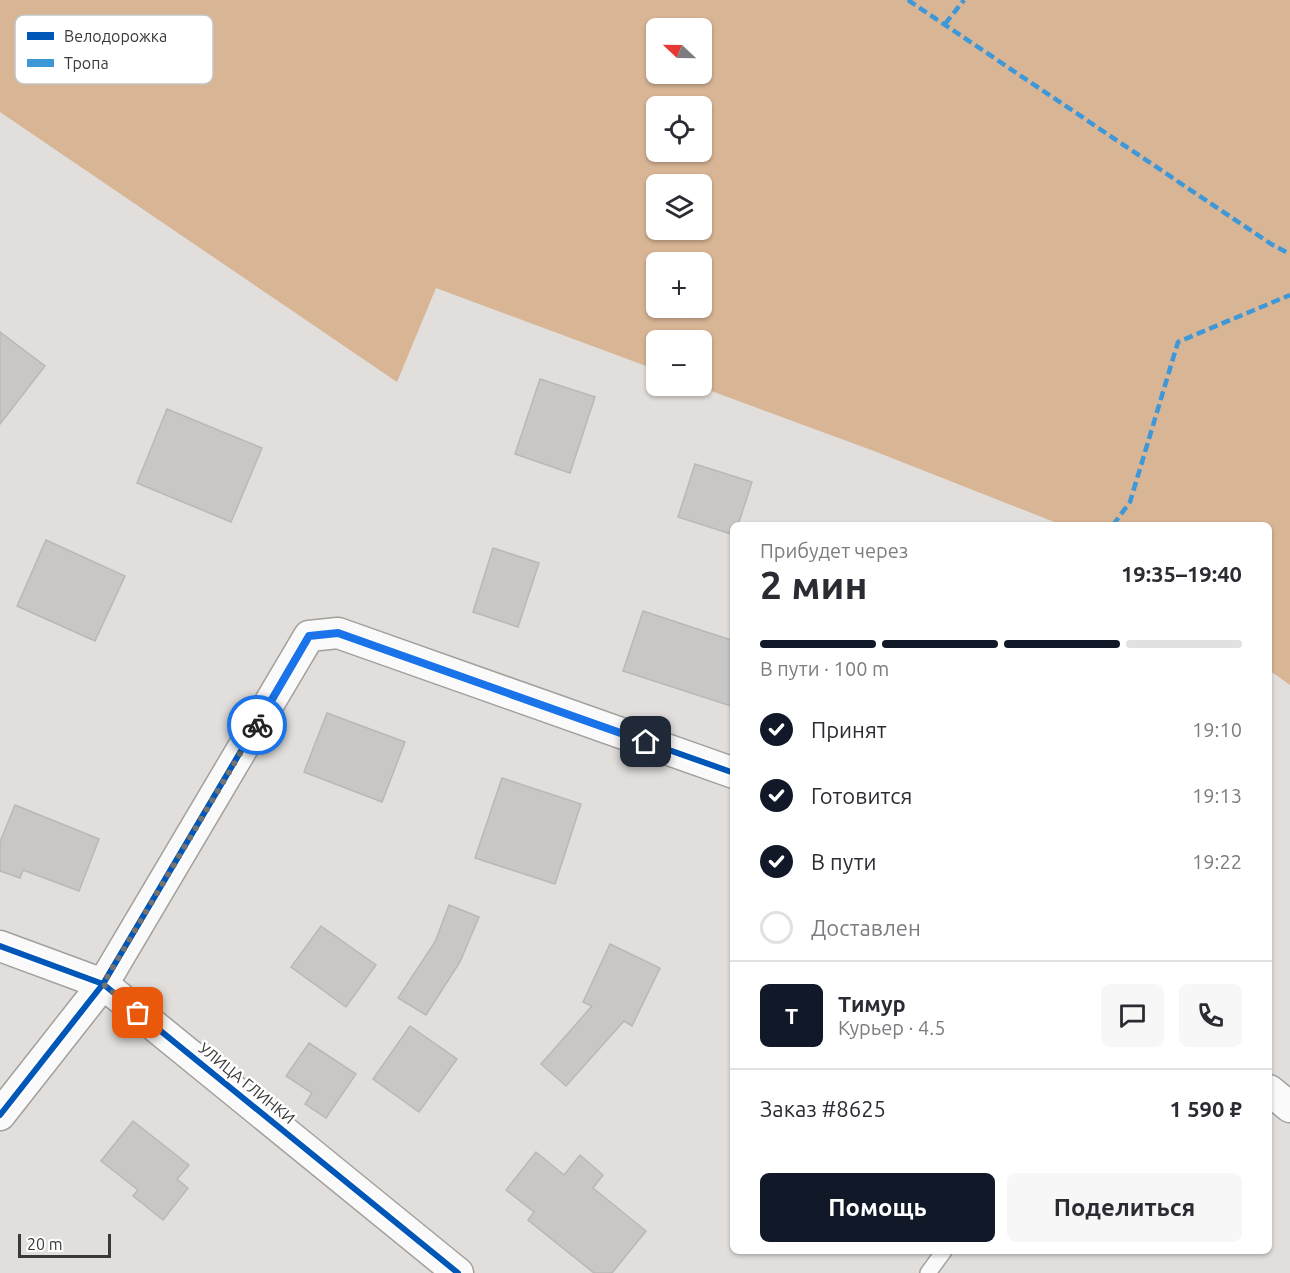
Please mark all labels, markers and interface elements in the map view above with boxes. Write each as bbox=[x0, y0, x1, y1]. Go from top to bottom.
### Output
legend bbox=[15, 15, 213, 84]
north arrow bbox=[646, 18, 712, 84]
map controls bbox=[646, 18, 712, 396]
text: Велодорожка bbox=[64, 27, 167, 45]
text: Тропа bbox=[64, 54, 109, 72]
button: locate bbox=[646, 96, 712, 162]
button: layers bbox=[646, 174, 712, 240]
button: + bbox=[646, 252, 712, 318]
button: − bbox=[646, 330, 712, 396]
text: Прибудет через bbox=[760, 539, 908, 562]
text: 19:35–19:40 bbox=[1121, 561, 1242, 586]
text: 2 мин bbox=[760, 563, 868, 606]
text: В пути · 100 m bbox=[760, 657, 889, 680]
courier bbox=[227, 695, 287, 755]
icon: bike bbox=[241, 709, 274, 742]
icon: check bbox=[760, 713, 793, 746]
pin bbox=[620, 716, 671, 767]
text: Принят bbox=[811, 717, 887, 742]
text: 19:10 bbox=[1192, 718, 1242, 741]
icon: home bbox=[629, 725, 662, 758]
icon: check bbox=[760, 779, 793, 812]
text: Готовится bbox=[811, 783, 912, 808]
text: 19:13 bbox=[1192, 784, 1242, 807]
icon: check bbox=[760, 845, 793, 878]
text: В пути bbox=[811, 849, 877, 874]
text: 19:22 bbox=[1192, 850, 1242, 873]
text: Доставлен bbox=[811, 915, 921, 940]
button: chat bbox=[1101, 984, 1164, 1047]
button: phone bbox=[1179, 984, 1242, 1047]
pin bbox=[112, 987, 163, 1038]
text: Тимур bbox=[838, 991, 906, 1016]
icon: bag bbox=[121, 996, 154, 1029]
text: Т bbox=[785, 1003, 798, 1028]
text: Курьер · 4.5 bbox=[838, 1016, 945, 1039]
street label: УЛИЦА ГЛИНКИ bbox=[195, 1039, 299, 1127]
text: Заказ #8625 bbox=[760, 1096, 886, 1121]
text: 1 590 ₽ bbox=[1170, 1096, 1242, 1121]
button: Помощь bbox=[760, 1173, 995, 1242]
button: Поделиться bbox=[1007, 1173, 1242, 1242]
scale bar bbox=[18, 1231, 111, 1258]
text: 20 m bbox=[27, 1235, 63, 1253]

